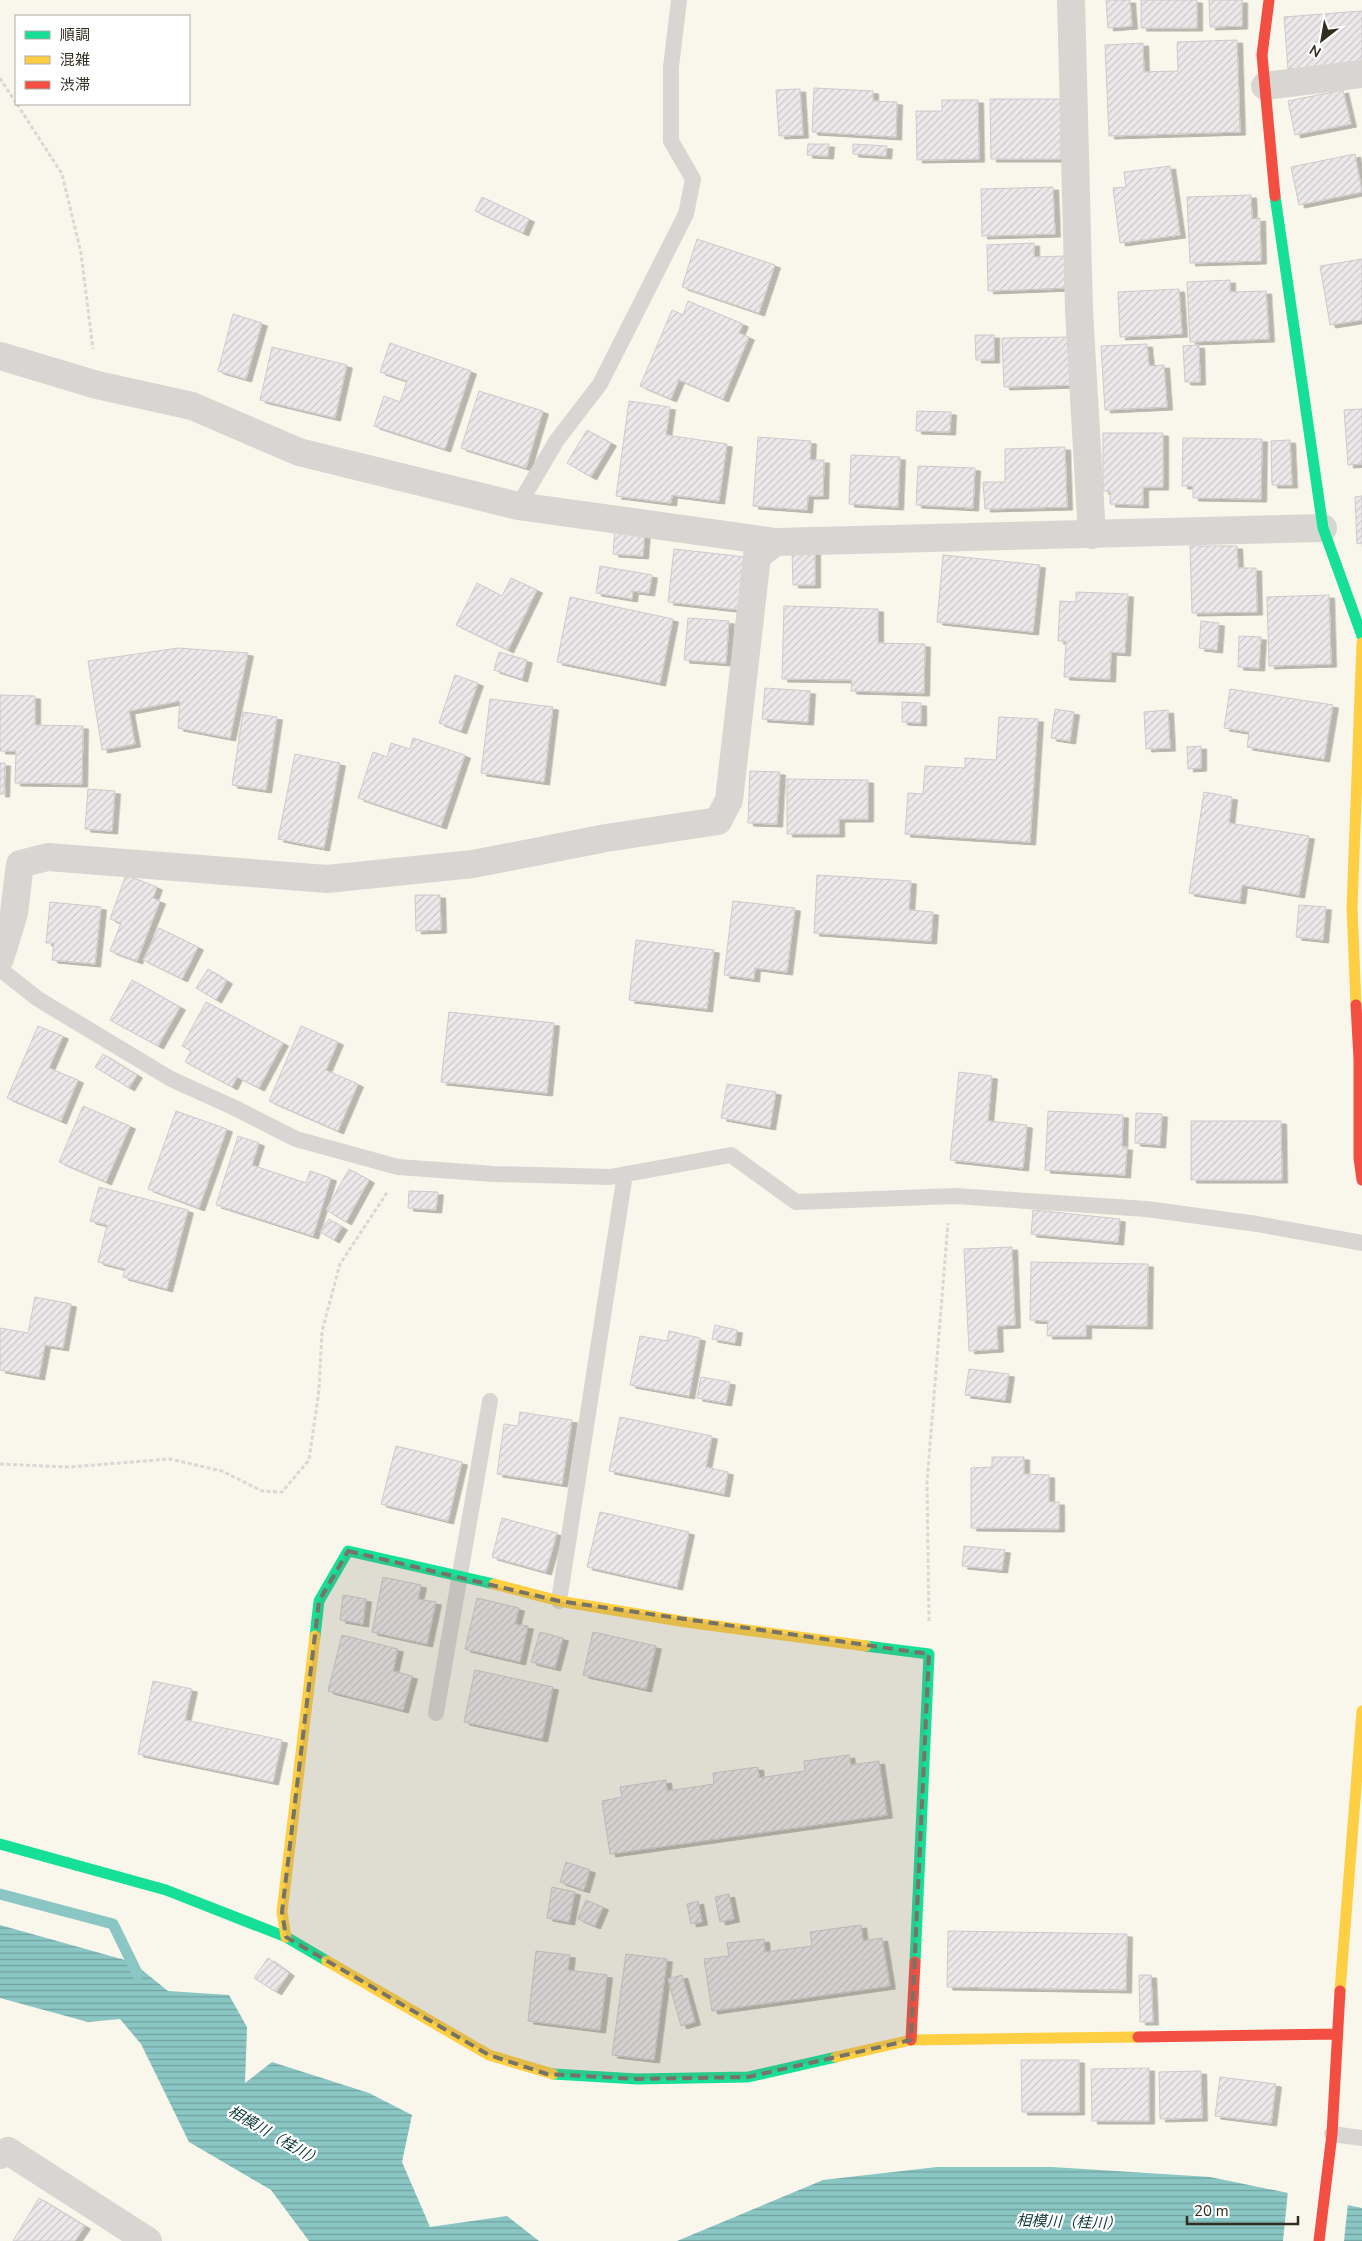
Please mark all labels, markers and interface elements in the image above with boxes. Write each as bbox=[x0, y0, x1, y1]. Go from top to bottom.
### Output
legend bbox=[15, 15, 190, 105]
north arrow bbox=[1297, 15, 1347, 65]
text: 順調 bbox=[60, 25, 90, 45]
text: N bbox=[1306, 40, 1325, 62]
text: 混雑 bbox=[60, 50, 90, 70]
text: 渋滞 bbox=[60, 75, 90, 95]
water label: 相模川（桂川） bbox=[225, 2101, 325, 2171]
scale bar bbox=[1187, 2194, 1298, 2226]
text: 20 m bbox=[1194, 2201, 1229, 2221]
water label: 相模川（桂川） bbox=[1016, 2210, 1122, 2234]

